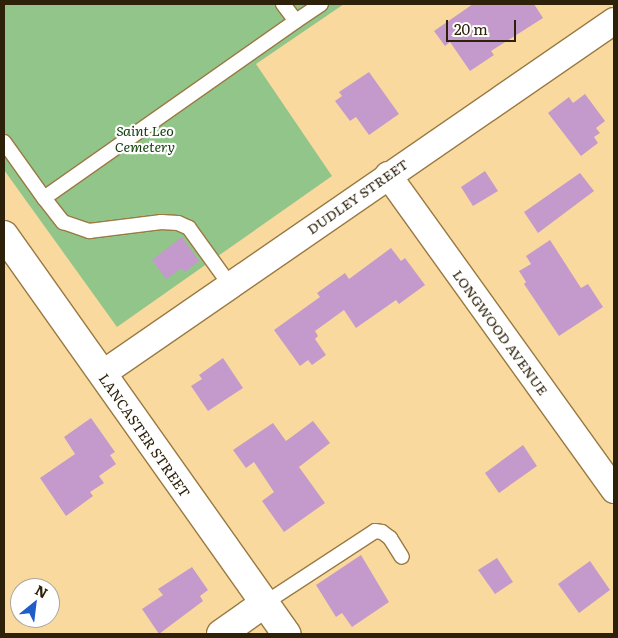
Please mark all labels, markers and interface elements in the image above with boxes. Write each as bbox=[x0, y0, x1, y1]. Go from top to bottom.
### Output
scale bar bbox=[448, 10, 518, 42]
text: 20 m bbox=[454, 17, 488, 40]
park label: Saint Leo Cemetery bbox=[115, 122, 175, 154]
street label: DUDLEY STREET bbox=[303, 155, 411, 237]
street label: LONGWOOD AVENUE bbox=[450, 266, 552, 398]
street label: LANCASTER STREET bbox=[96, 370, 194, 500]
north arrow bbox=[10, 578, 60, 628]
text: N bbox=[32, 579, 52, 602]

